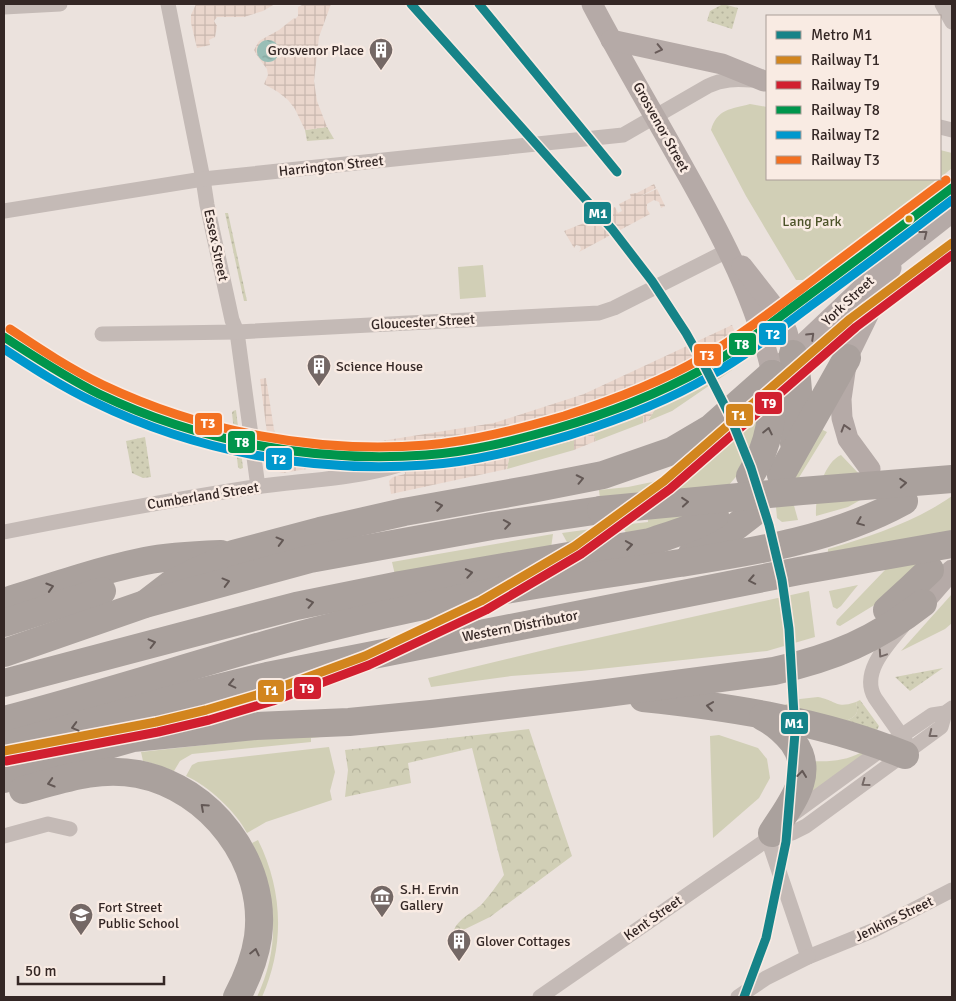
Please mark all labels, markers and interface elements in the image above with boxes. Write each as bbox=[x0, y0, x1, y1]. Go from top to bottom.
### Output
legend bbox=[766, 15, 941, 180]
text: Metro M1 bbox=[811, 26, 872, 44]
building icon: Grosvenor Place bbox=[368, 37, 394, 71]
place label: Grosvenor Place bbox=[268, 42, 364, 59]
one-way arrow bbox=[655, 44, 664, 54]
text: Railway T1 bbox=[811, 51, 880, 69]
text: Railway T9 bbox=[811, 76, 880, 94]
street label: Grosvenor Street bbox=[629, 79, 693, 175]
text: Railway T8 bbox=[811, 101, 880, 119]
text: Railway T2 bbox=[811, 126, 880, 144]
text: Railway T3 bbox=[811, 151, 880, 169]
street label: Harrington Street bbox=[278, 152, 384, 180]
line badge: M1 bbox=[583, 201, 612, 225]
text: M1 bbox=[588, 205, 608, 222]
street label: Essex Street bbox=[200, 207, 232, 283]
park label: Lang Park bbox=[782, 213, 842, 230]
unlabelled marker bbox=[904, 214, 914, 224]
one-way arrow bbox=[918, 231, 928, 240]
street label: York Street bbox=[818, 272, 878, 329]
street label: Gloucester Street bbox=[371, 311, 475, 333]
line badge: T2 bbox=[758, 322, 787, 346]
text: T2 bbox=[766, 326, 780, 343]
line badge: T8 bbox=[728, 332, 757, 356]
one-way arrow bbox=[805, 333, 814, 342]
text: T8 bbox=[735, 336, 750, 353]
line badge: T3 bbox=[693, 343, 722, 367]
text: T3 bbox=[700, 347, 714, 364]
building icon: Science House bbox=[306, 353, 332, 387]
place label: Science House bbox=[336, 358, 423, 375]
line badge: T9 bbox=[754, 391, 783, 415]
text: T9 bbox=[762, 395, 777, 412]
line badge: T1 bbox=[725, 403, 754, 427]
text: T1 bbox=[732, 407, 747, 424]
line badge: T3 bbox=[194, 412, 223, 436]
text: T3 bbox=[201, 415, 215, 432]
one-way arrow bbox=[840, 424, 850, 432]
one-way arrow bbox=[763, 426, 773, 435]
line badge: T8 bbox=[227, 430, 256, 454]
text: T8 bbox=[235, 434, 250, 451]
line badge: T2 bbox=[265, 447, 293, 471]
text: T2 bbox=[272, 451, 286, 468]
one-way arrow bbox=[576, 475, 584, 485]
one-way arrow bbox=[900, 478, 908, 489]
street label: Cumberland Street bbox=[146, 479, 260, 513]
one-way arrow bbox=[681, 497, 689, 508]
one-way arrow bbox=[434, 502, 443, 512]
one-way arrow bbox=[856, 515, 865, 526]
one-way arrow bbox=[503, 519, 511, 530]
one-way arrow bbox=[275, 537, 284, 547]
one-way arrow bbox=[625, 541, 634, 551]
one-way arrow bbox=[465, 568, 474, 578]
one-way arrow bbox=[747, 575, 756, 585]
one-way arrow bbox=[221, 577, 230, 588]
one-way arrow bbox=[46, 583, 54, 593]
one-way arrow bbox=[305, 599, 314, 609]
street label: Western Distributor bbox=[461, 606, 580, 646]
one-way arrow bbox=[148, 638, 157, 649]
one-way arrow bbox=[879, 648, 888, 658]
line badge: T9 bbox=[293, 676, 322, 700]
one-way arrow bbox=[227, 678, 236, 689]
line badge: T1 bbox=[257, 679, 285, 703]
text: T9 bbox=[300, 680, 315, 697]
text: T1 bbox=[264, 682, 279, 699]
one-way arrow bbox=[705, 701, 714, 711]
line badge: M1 bbox=[780, 711, 809, 735]
text: M1 bbox=[784, 715, 804, 732]
one-way arrow bbox=[71, 721, 80, 732]
one-way arrow bbox=[929, 728, 938, 736]
one-way arrow bbox=[796, 770, 807, 778]
one-way arrow bbox=[48, 777, 56, 787]
one-way arrow bbox=[861, 777, 871, 786]
one-way arrow bbox=[200, 804, 209, 813]
place label: S.H. Ervin Gallery bbox=[400, 881, 459, 914]
museum icon: S.H. Ervin Gallery bbox=[369, 884, 395, 918]
street label: Kent Street bbox=[621, 892, 685, 944]
street label: Jenkins Street bbox=[852, 893, 936, 945]
place label: Fort Street Public School bbox=[98, 899, 179, 932]
school or university icon: Fort Street Public School bbox=[68, 902, 94, 936]
building icon: Glover Cottages bbox=[446, 928, 472, 962]
place label: Glover Cottages bbox=[476, 933, 570, 950]
one-way arrow bbox=[249, 948, 260, 957]
scale bar bbox=[18, 954, 164, 986]
text: 50 m bbox=[25, 962, 56, 980]

